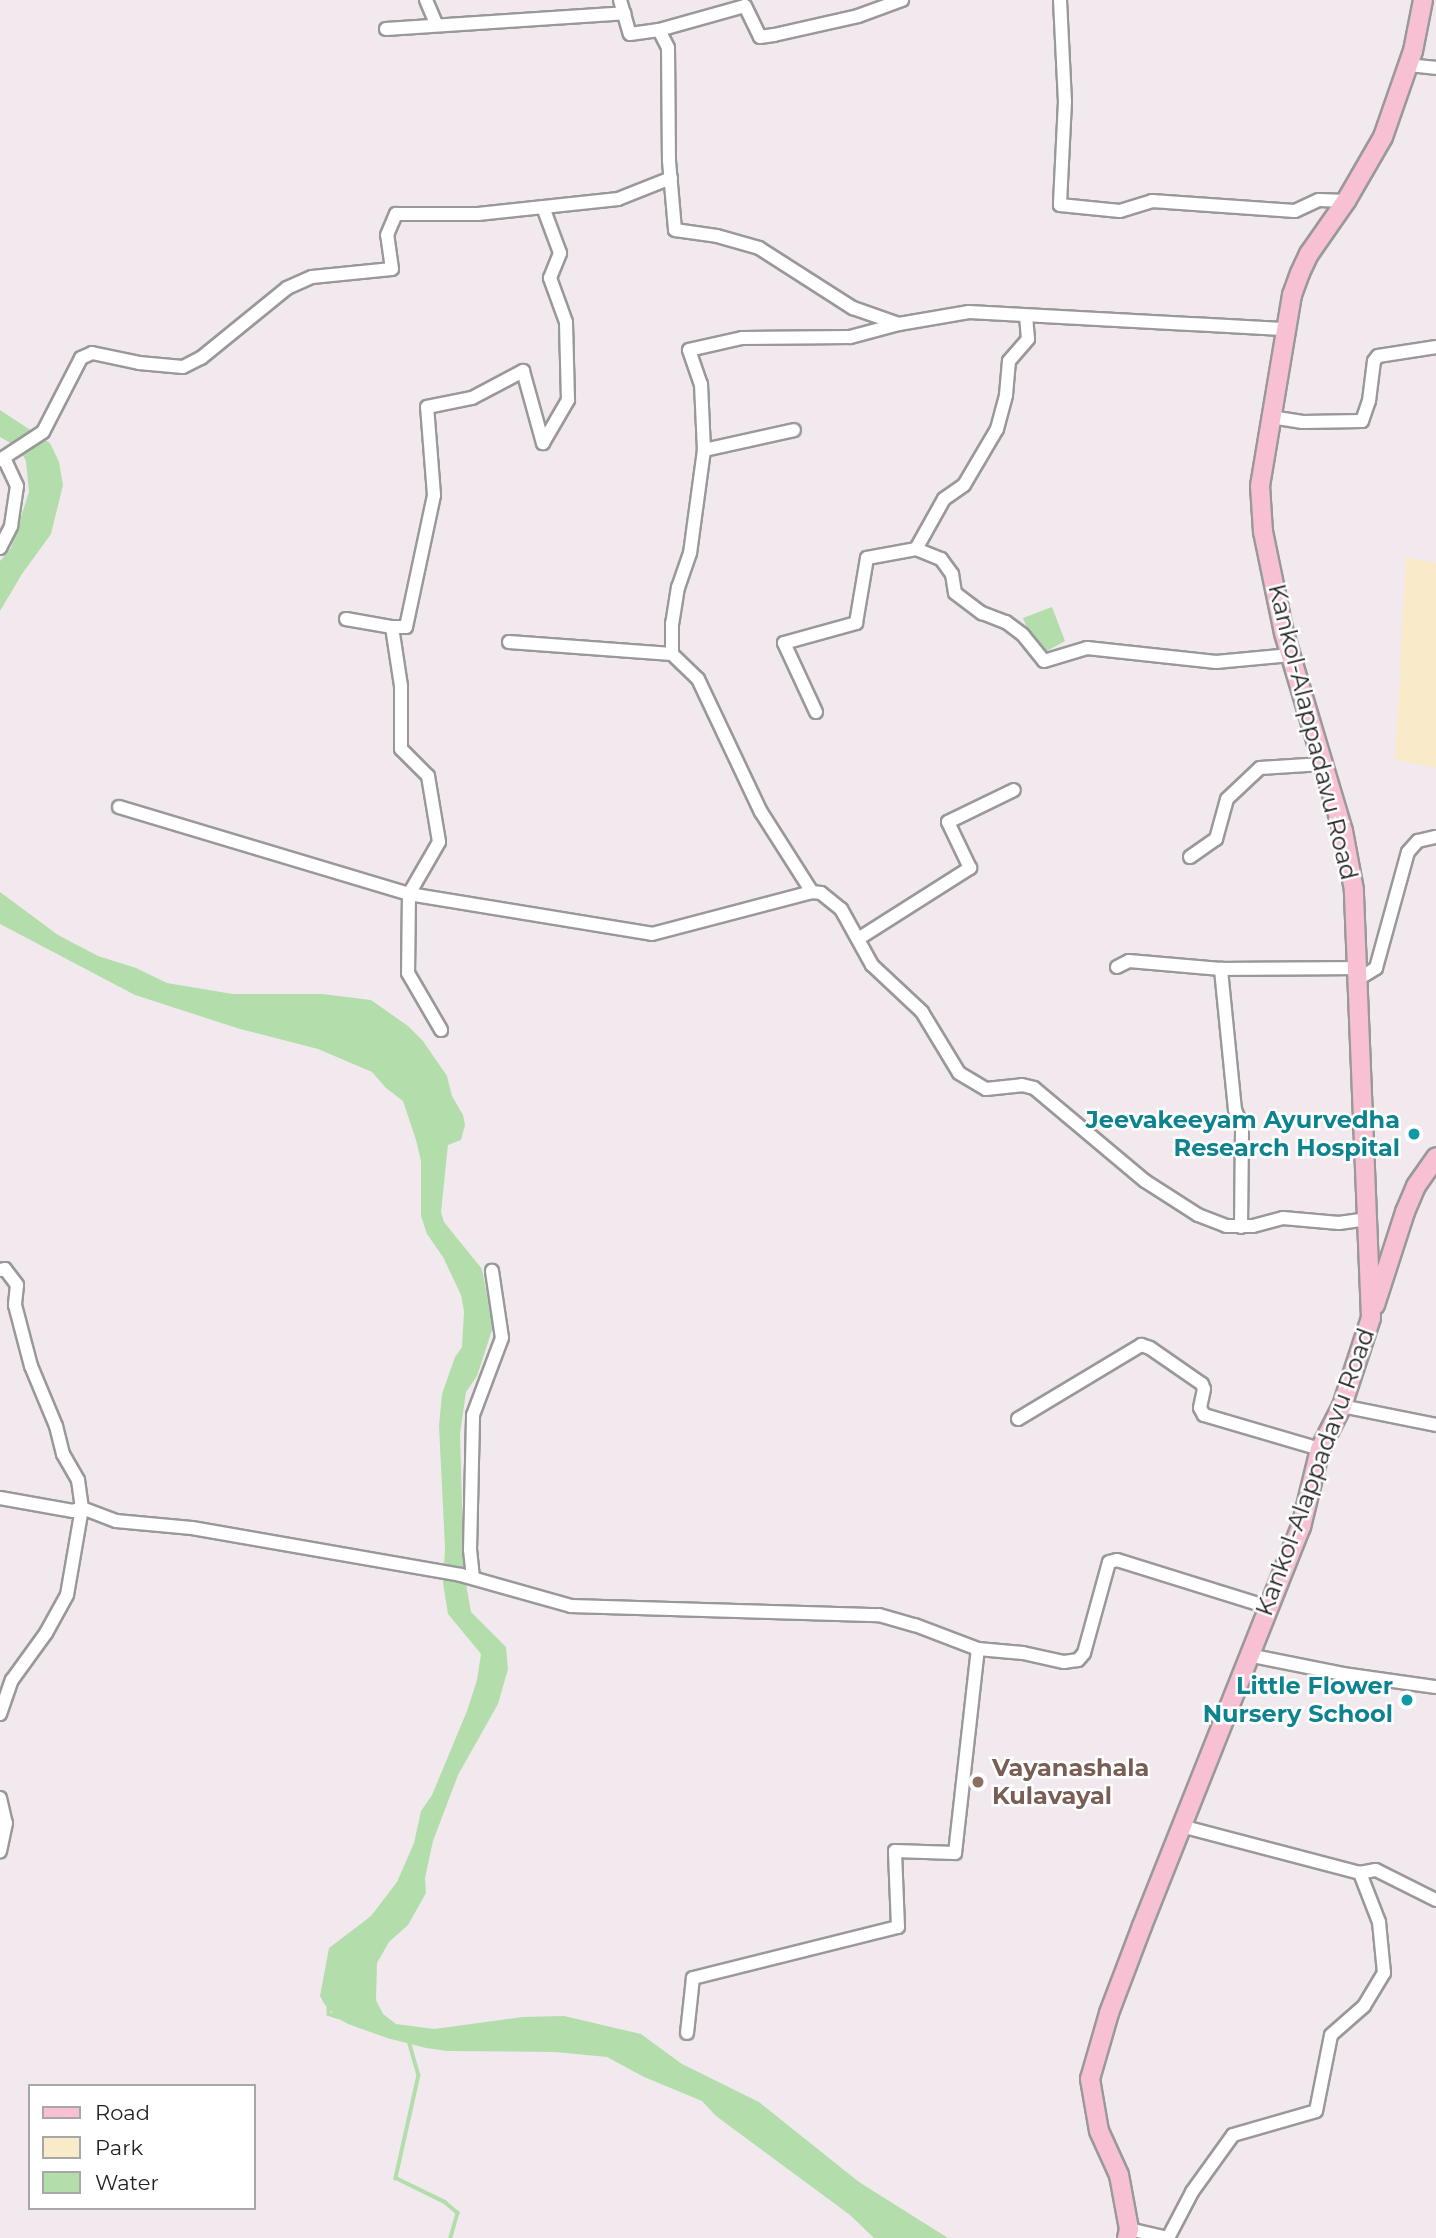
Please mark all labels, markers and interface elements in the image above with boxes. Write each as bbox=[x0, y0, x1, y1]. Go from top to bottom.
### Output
street label: Kankol-Alappadavu Road bbox=[1262, 581, 1364, 883]
place label: Jeevakeeyam Ayurvedha Research Hospital bbox=[1086, 1106, 1400, 1162]
marker: Jeevakeeyam Ayurvedha Research Hospital bbox=[1406, 1126, 1422, 1142]
street label: Kankol-Alappadavu Road bbox=[1249, 1324, 1381, 1620]
place label: Little Flower Nursery School bbox=[1203, 1672, 1393, 1728]
marker: Little Flower Nursery School bbox=[1399, 1692, 1415, 1708]
place label: Vayanashala Kulavayal bbox=[992, 1754, 1149, 1810]
marker: Vayanashala Kulavayal bbox=[970, 1774, 986, 1790]
legend bbox=[28, 2084, 256, 2210]
text: Road bbox=[95, 2100, 150, 2125]
text: Park bbox=[95, 2135, 143, 2160]
text: Water bbox=[95, 2170, 159, 2195]

